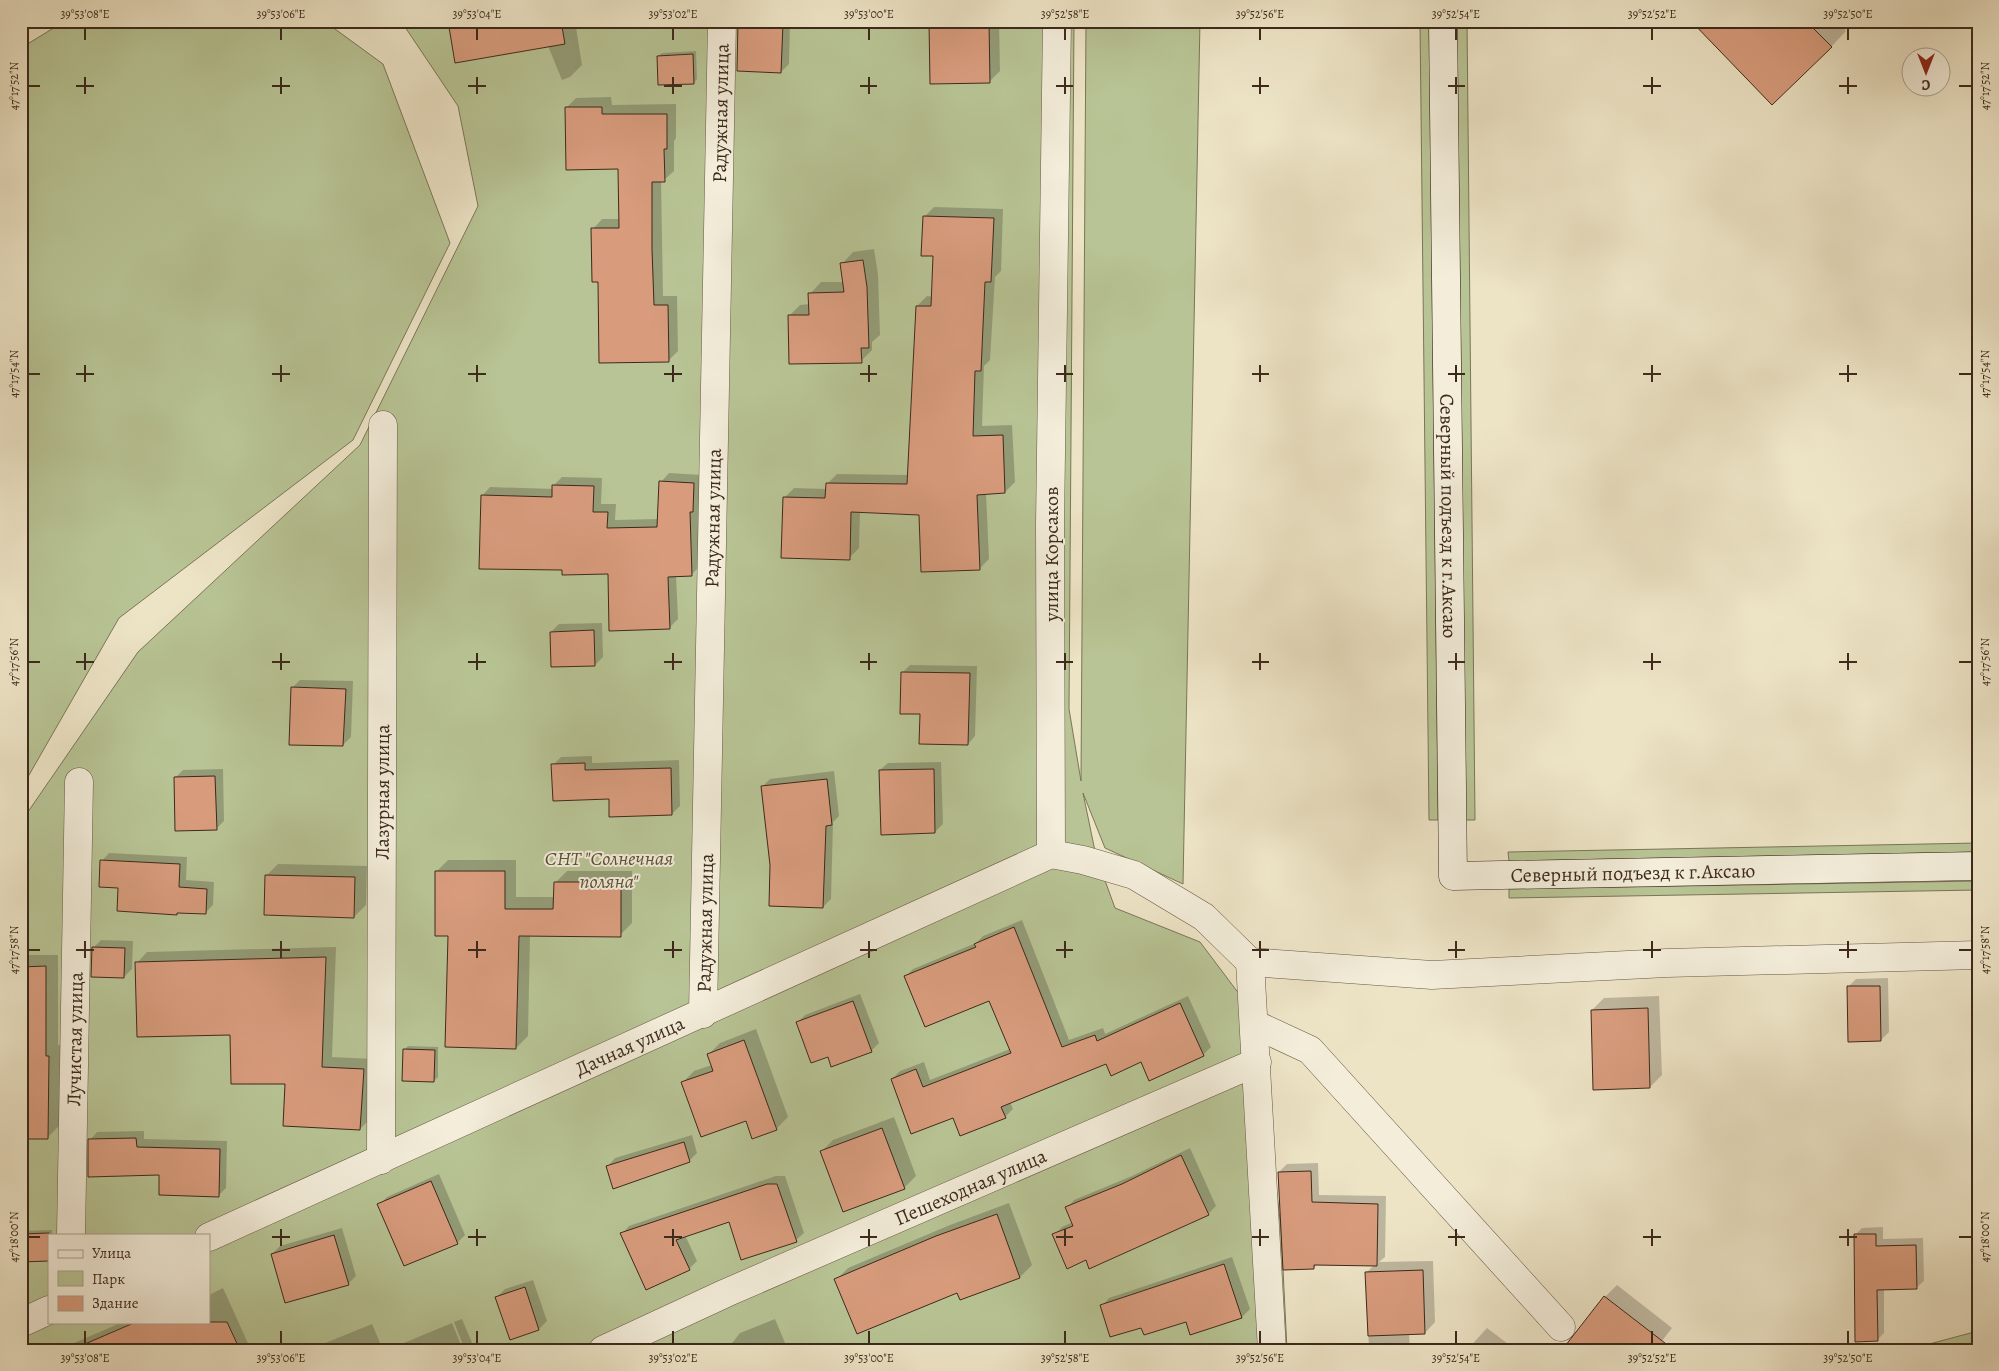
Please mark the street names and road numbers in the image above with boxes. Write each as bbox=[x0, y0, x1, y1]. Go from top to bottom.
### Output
street label: Радужная улица bbox=[705, 42, 735, 183]
street label: Северный подъезд к г.Аксаю bbox=[1434, 394, 1464, 638]
street label: Радужная улица bbox=[698, 447, 727, 588]
street label: улица Корсаков bbox=[1038, 486, 1065, 623]
street label: Лазурная улица bbox=[368, 723, 396, 860]
street label: Радужная улица bbox=[690, 852, 720, 993]
street label: Северный подъезд к г.Аксаю bbox=[1510, 857, 1755, 888]
street label: Лучистая улица bbox=[60, 971, 89, 1106]
street label: Дачная улица bbox=[571, 1009, 689, 1082]
street label: Пешеходная улица bbox=[890, 1142, 1051, 1232]

